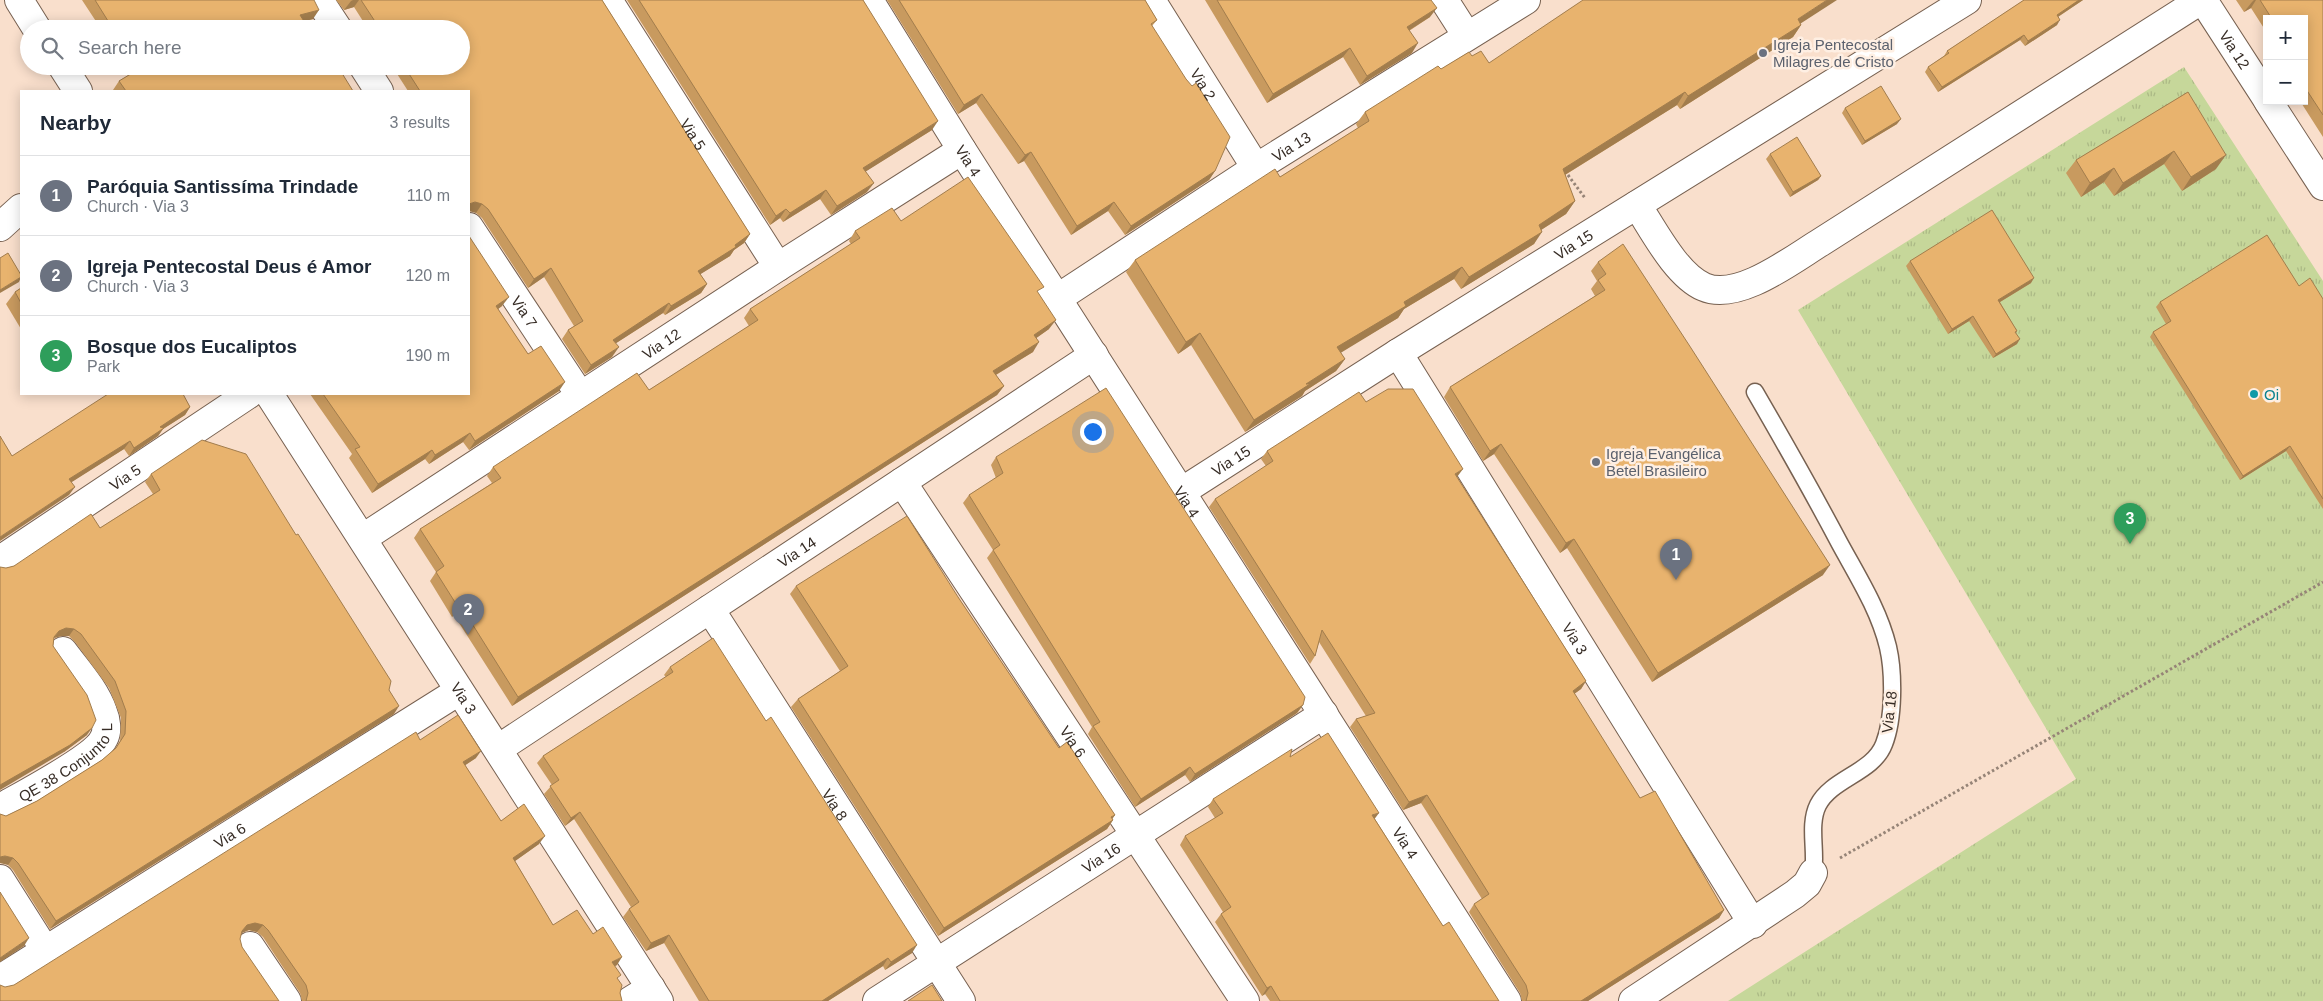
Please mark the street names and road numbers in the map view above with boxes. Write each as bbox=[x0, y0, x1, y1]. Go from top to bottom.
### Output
street label: Via 12 bbox=[2216, 27, 2254, 72]
street label: Via 2 bbox=[1187, 65, 1220, 103]
street label: Via 5 bbox=[677, 115, 710, 153]
street label: Via 13 bbox=[1268, 128, 1313, 165]
street label: Via 4 bbox=[952, 142, 985, 179]
street label: Via 15 bbox=[1551, 226, 1596, 263]
street label: Via 7 bbox=[508, 292, 541, 330]
street label: Via 12 bbox=[639, 325, 683, 362]
street label: Via 15 bbox=[1208, 442, 1253, 479]
street label: Via 5 bbox=[106, 460, 144, 493]
street label: Via 4 bbox=[1171, 483, 1203, 520]
street label: Via 14 bbox=[774, 533, 819, 570]
street label: Via 3 bbox=[1559, 619, 1592, 657]
street label: Via 3 bbox=[448, 679, 480, 717]
street label: Via 18 bbox=[1878, 690, 1900, 734]
street label: QE 38 Conjunto L bbox=[15, 723, 115, 805]
street label: Via 6 bbox=[1057, 723, 1090, 760]
street label: Via 8 bbox=[819, 786, 851, 823]
street label: Via 6 bbox=[211, 819, 248, 851]
street label: Via 4 bbox=[1389, 824, 1422, 862]
street label: Via 16 bbox=[1078, 839, 1123, 876]

